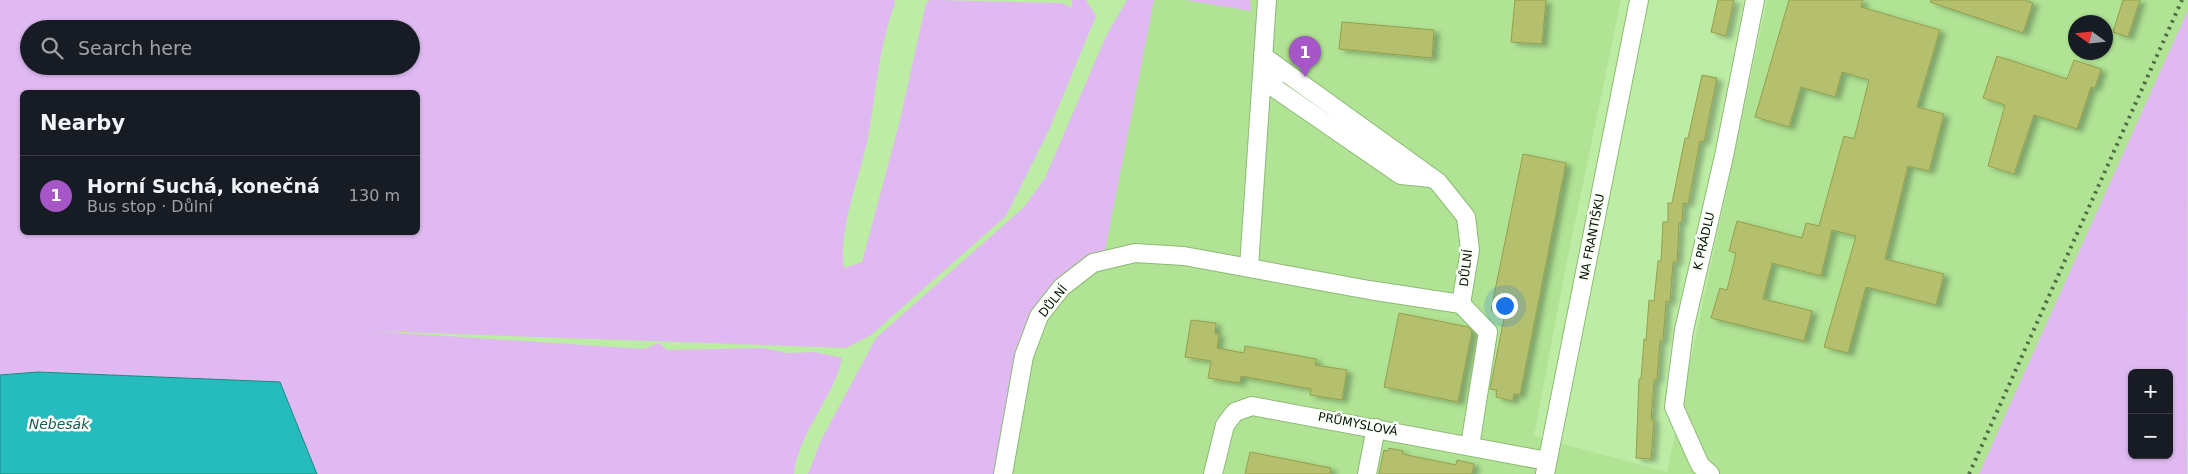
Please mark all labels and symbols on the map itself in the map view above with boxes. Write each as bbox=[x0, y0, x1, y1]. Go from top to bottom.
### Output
north arrow bbox=[2068, 15, 2113, 60]
pin: 1 bbox=[1289, 36, 1321, 77]
street label: NA FRANTIŠKU bbox=[1576, 192, 1607, 281]
street label: K PRÁDLU bbox=[1690, 210, 1717, 271]
street label: DŮLNÍ bbox=[1456, 248, 1475, 287]
street label: DŮLNÍ bbox=[1035, 281, 1070, 320]
your location bbox=[1492, 293, 1518, 319]
street label: PRŮMYSLOVÁ bbox=[1317, 408, 1400, 439]
water label: Nebesák bbox=[29, 416, 90, 432]

